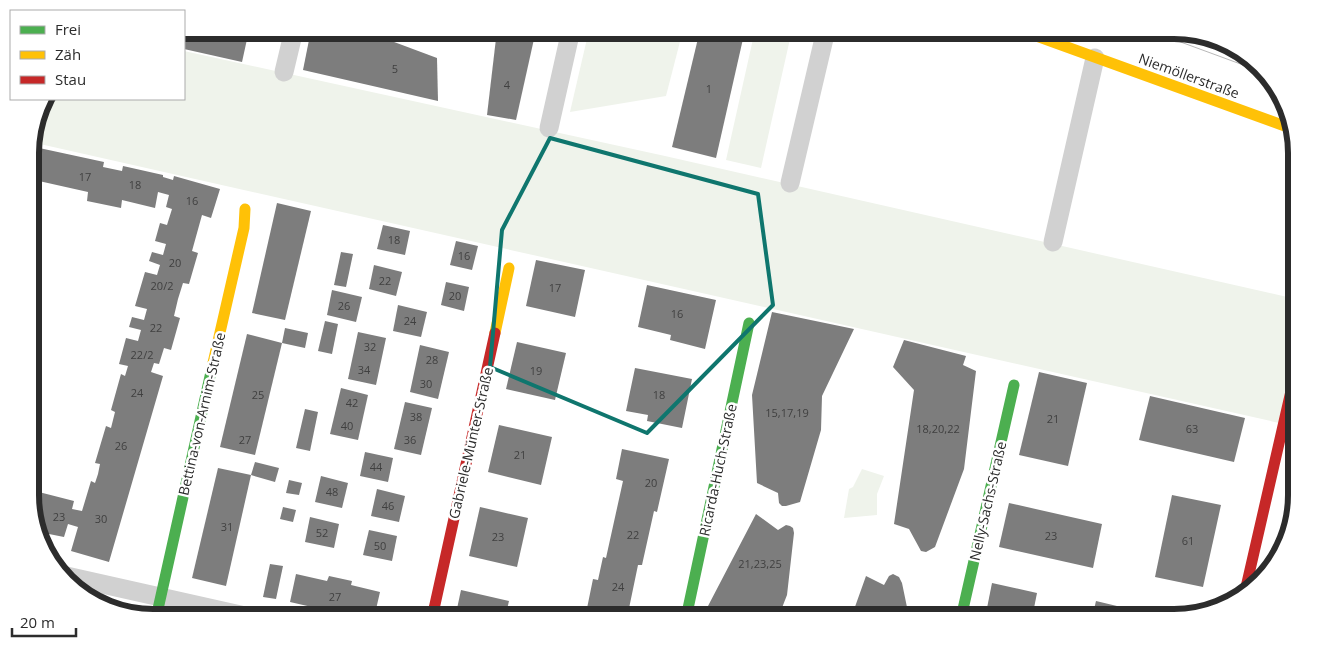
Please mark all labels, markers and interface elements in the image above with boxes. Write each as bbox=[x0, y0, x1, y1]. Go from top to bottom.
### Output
legend bbox=[10, 10, 185, 100]
text: Frei bbox=[55, 19, 81, 39]
text: Zäh bbox=[55, 44, 81, 64]
street label: Niemöllerstraße bbox=[1136, 49, 1242, 103]
house number: 5 bbox=[392, 61, 398, 76]
text: Stau bbox=[55, 69, 86, 89]
house number: 4 bbox=[504, 77, 511, 92]
house number: 1 bbox=[706, 81, 712, 96]
house number: 17 bbox=[79, 169, 91, 184]
house number: 18 bbox=[129, 177, 141, 192]
house number: 16 bbox=[186, 193, 198, 208]
house number: 18 bbox=[388, 232, 400, 247]
house number: 16 bbox=[458, 248, 470, 263]
house number: 20 bbox=[169, 255, 181, 270]
house number: 22 bbox=[379, 273, 391, 288]
house number: 20/2 bbox=[151, 278, 173, 293]
house number: 17 bbox=[549, 280, 561, 295]
house number: 20 bbox=[449, 288, 461, 303]
house number: 26 bbox=[338, 298, 350, 313]
house number: 16 bbox=[671, 306, 683, 321]
house number: 24 bbox=[404, 313, 417, 328]
house number: 22 bbox=[150, 320, 162, 335]
street label: Bettina-von-Arnim-Straße bbox=[174, 330, 230, 497]
house number: 32 bbox=[364, 339, 376, 354]
house number: 22/2 bbox=[131, 347, 153, 362]
house number: 28 bbox=[426, 352, 438, 367]
house number: 34 bbox=[358, 362, 371, 377]
house number: 19 bbox=[530, 363, 542, 378]
street label: Gabriele-Münter-Straße bbox=[444, 365, 497, 521]
house number: 30 bbox=[420, 376, 432, 391]
house number: 24 bbox=[131, 385, 144, 400]
house number: 25 bbox=[252, 387, 264, 402]
house number: 18 bbox=[653, 387, 665, 402]
house number: 42 bbox=[346, 395, 358, 410]
street label: Ricarda-Huch-Straße bbox=[694, 402, 741, 538]
house number: 15,17,19 bbox=[765, 405, 809, 420]
house number: 38 bbox=[410, 409, 422, 424]
house number: 21 bbox=[1047, 411, 1059, 426]
house number: 40 bbox=[341, 418, 353, 433]
house number: 18,20,22 bbox=[916, 421, 960, 436]
house number: 63 bbox=[1186, 421, 1198, 436]
house number: 27 bbox=[239, 432, 251, 447]
house number: 36 bbox=[404, 432, 416, 447]
house number: 26 bbox=[115, 438, 127, 453]
street label: Nelly-Sachs-Straße bbox=[965, 439, 1010, 562]
house number: 21 bbox=[514, 447, 526, 462]
house number: 44 bbox=[370, 459, 383, 474]
house number: 20 bbox=[645, 475, 657, 490]
house number: 48 bbox=[326, 484, 338, 499]
house number: 46 bbox=[382, 498, 394, 513]
house number: 23 bbox=[53, 509, 65, 524]
house number: 30 bbox=[95, 511, 107, 526]
house number: 31 bbox=[221, 519, 233, 534]
house number: 52 bbox=[316, 525, 328, 540]
house number: 22 bbox=[627, 527, 639, 542]
house number: 23 bbox=[1045, 528, 1057, 543]
house number: 23 bbox=[492, 529, 504, 544]
house number: 61 bbox=[1182, 533, 1194, 548]
house number: 50 bbox=[374, 538, 386, 553]
house number: 21,23,25 bbox=[738, 556, 782, 571]
house number: 24 bbox=[612, 579, 625, 594]
house number: 27 bbox=[329, 589, 341, 604]
scale bar bbox=[12, 606, 76, 638]
text: 20 m bbox=[20, 612, 55, 632]

